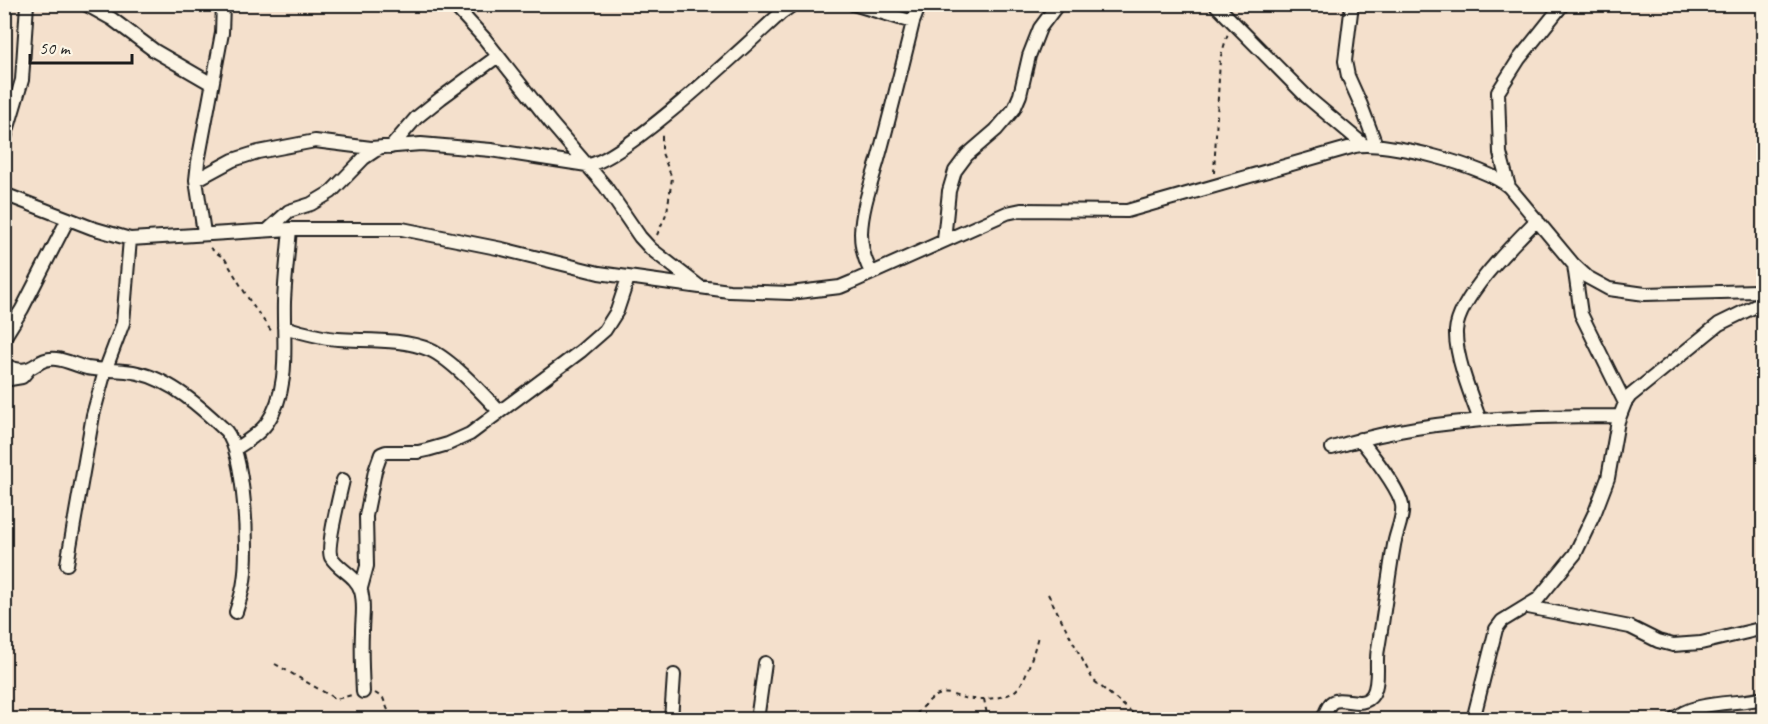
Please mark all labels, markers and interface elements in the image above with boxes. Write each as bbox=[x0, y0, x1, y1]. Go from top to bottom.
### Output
scale bar bbox=[30, 27, 132, 65]
text: 50 m bbox=[39, 37, 72, 59]

